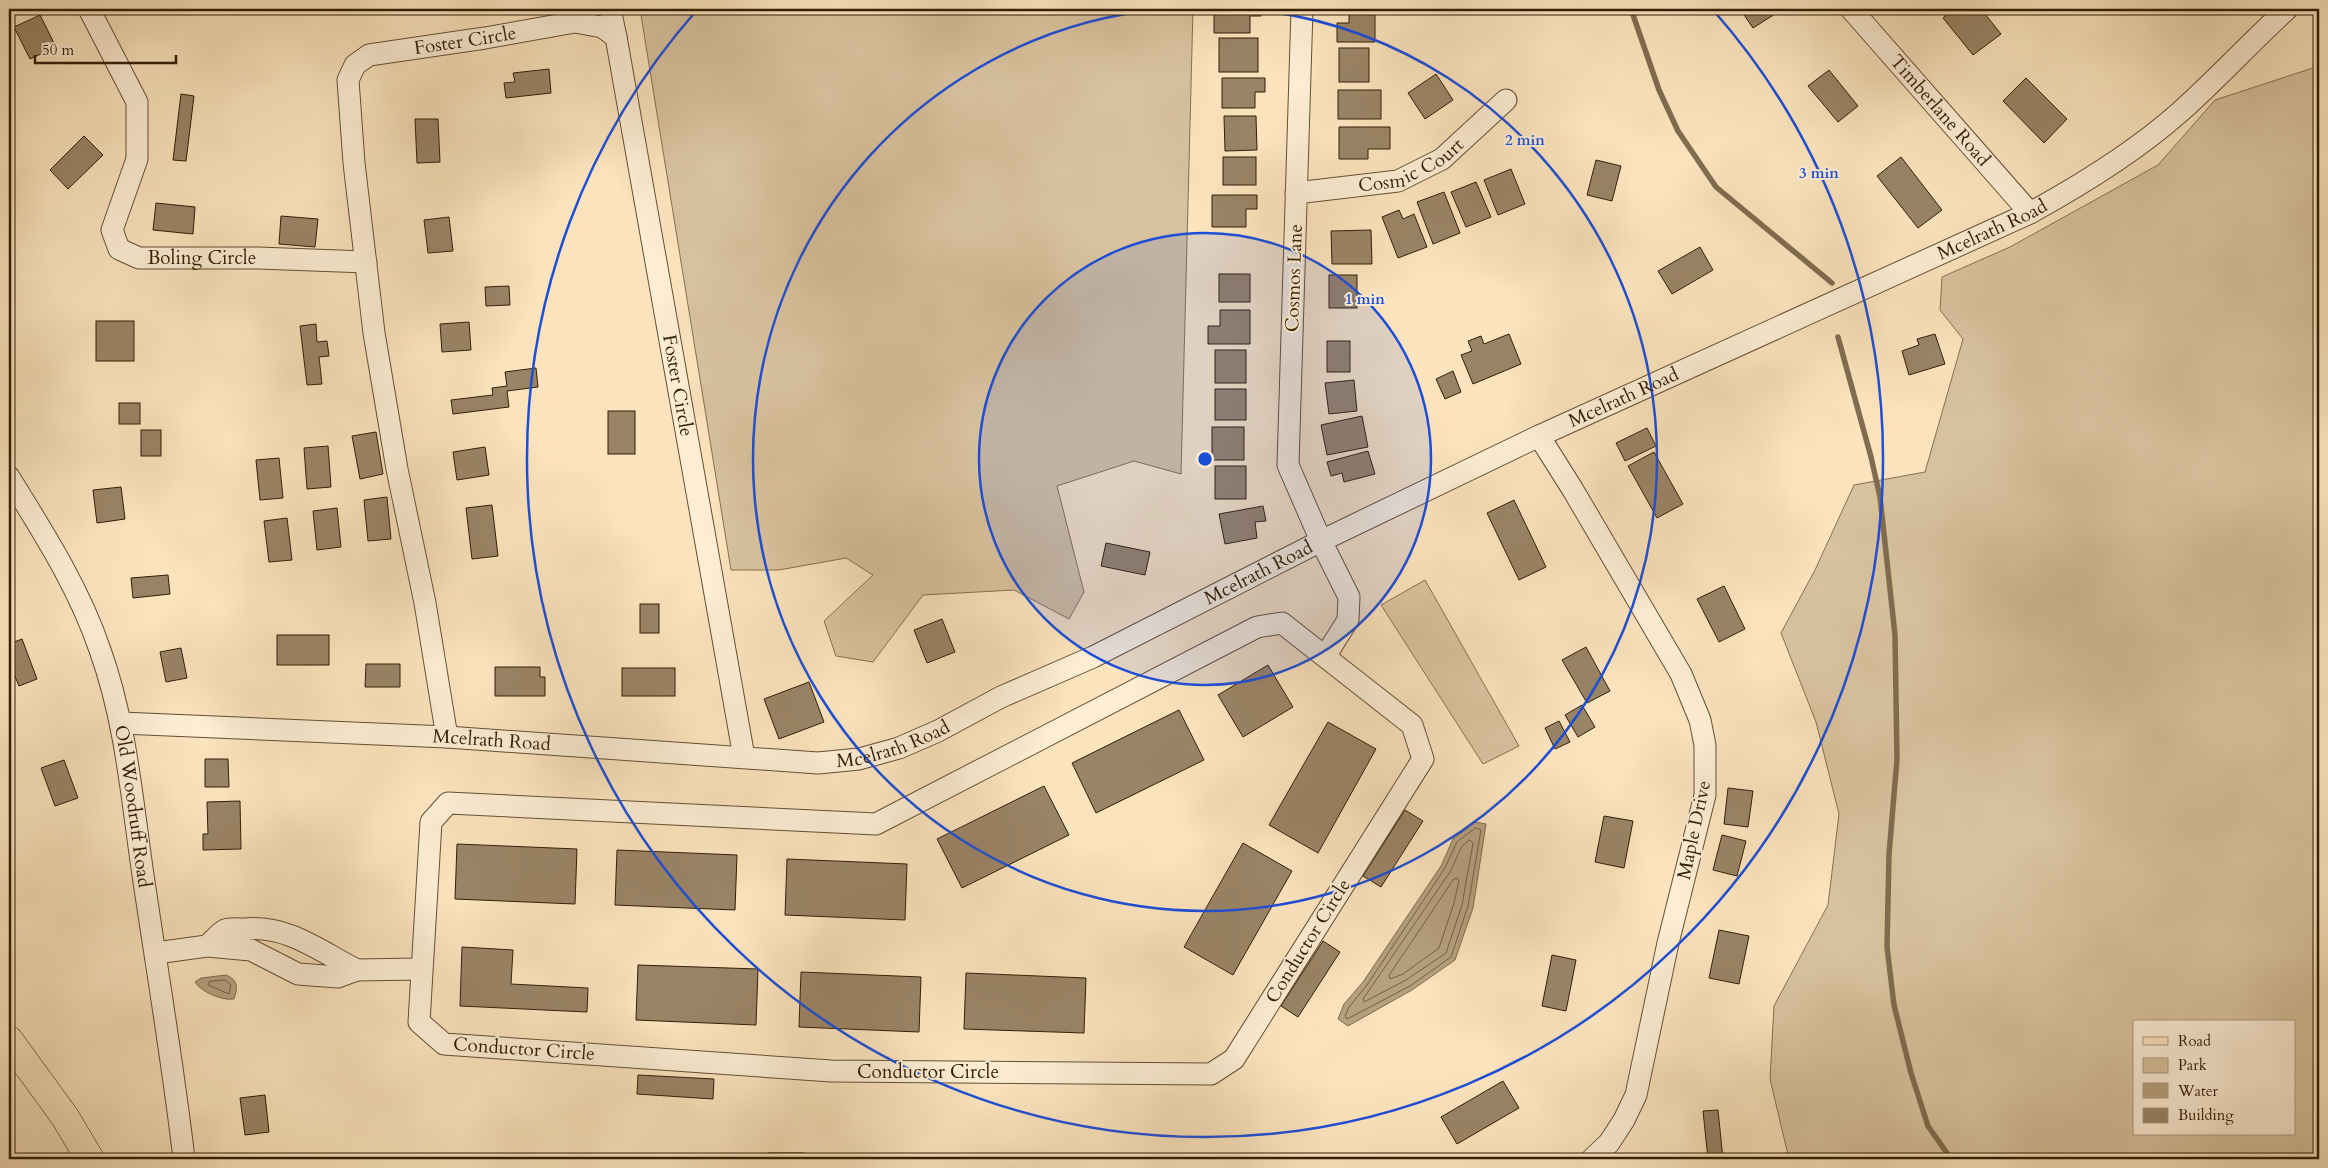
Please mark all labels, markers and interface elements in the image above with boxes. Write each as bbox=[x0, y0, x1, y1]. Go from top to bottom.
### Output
street label: Foster Circle bbox=[412, 20, 518, 61]
scale bar bbox=[35, 32, 176, 64]
text: 50 m bbox=[42, 40, 74, 60]
street label: Timberlane Road bbox=[1884, 49, 1996, 172]
text: 2 min bbox=[1505, 130, 1545, 150]
street label: Cosmic Court bbox=[1357, 132, 1469, 199]
text: 3 min bbox=[1799, 163, 1839, 183]
street label: Mcelrath Road bbox=[1933, 193, 2052, 266]
street label: Cosmos Lane bbox=[1279, 224, 1309, 332]
street label: Boling Circle bbox=[147, 245, 256, 271]
text: 1 min bbox=[1345, 289, 1385, 309]
street label: Foster Circle bbox=[656, 332, 700, 439]
street label: Mcelrath Road bbox=[1564, 361, 1683, 434]
centre of rings bbox=[1196, 450, 1214, 468]
street label: Mcelrath Road bbox=[1200, 534, 1317, 611]
street label: Mcelrath Road bbox=[835, 714, 955, 774]
street label: Old Woodruff Road bbox=[108, 723, 158, 889]
street label: Mcelrath Road bbox=[432, 723, 552, 757]
street label: Maple Drive bbox=[1671, 778, 1717, 882]
street label: Conductor Circle bbox=[1259, 874, 1357, 1008]
legend bbox=[2133, 1020, 2296, 1136]
street label: Conductor Circle bbox=[452, 1031, 596, 1067]
text: Road bbox=[2178, 1031, 2211, 1051]
text: Park bbox=[2178, 1055, 2207, 1075]
street label: Conductor Circle bbox=[857, 1059, 999, 1085]
text: Water bbox=[2177, 1081, 2219, 1101]
text: Building bbox=[2178, 1105, 2234, 1125]

